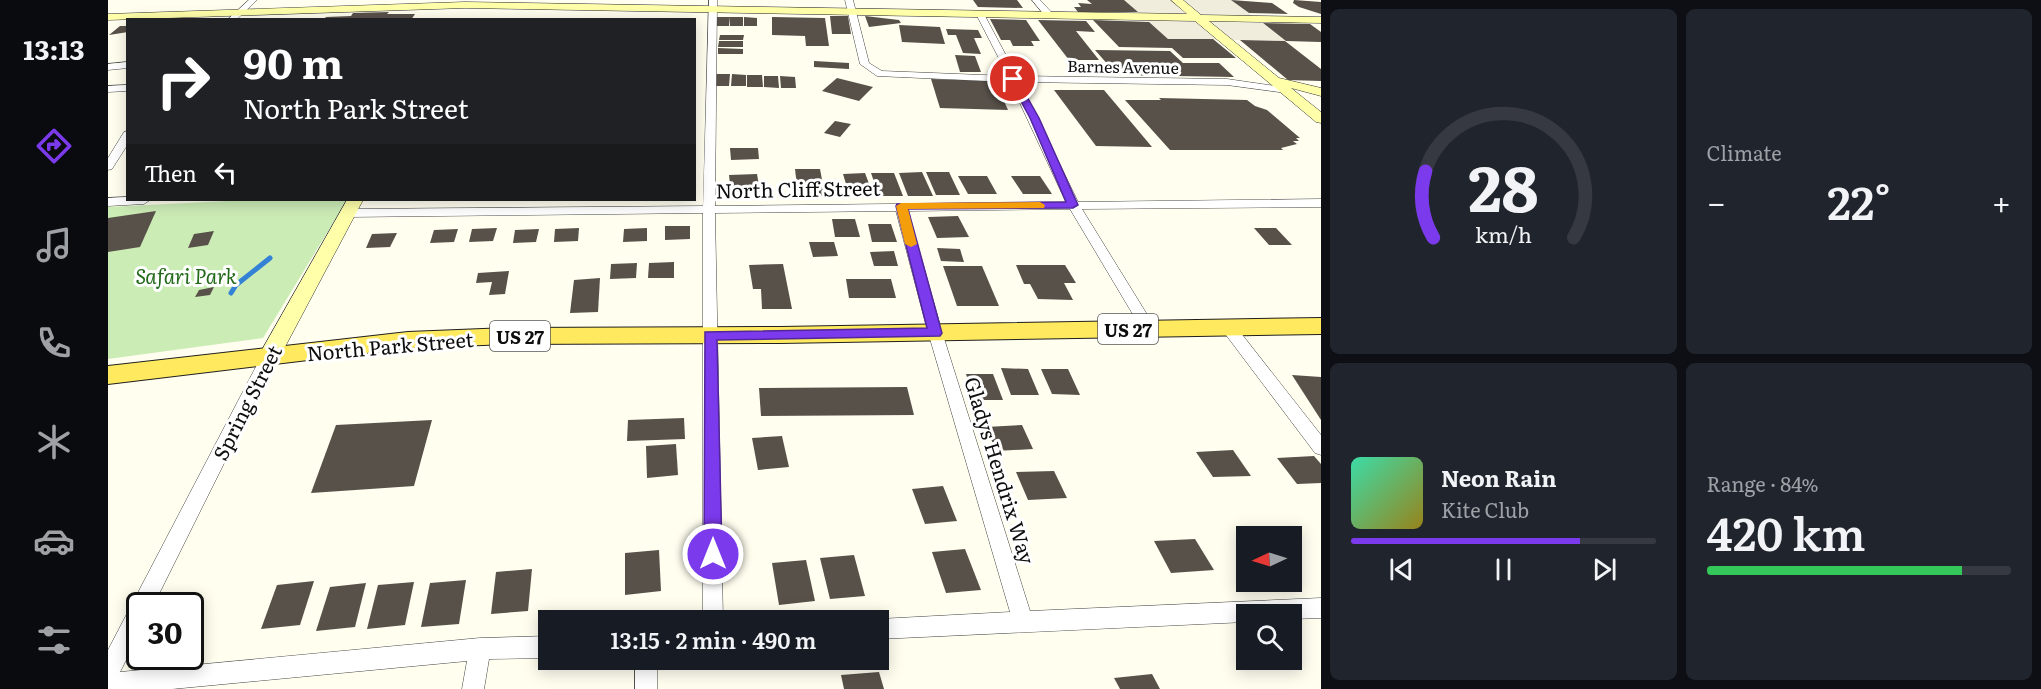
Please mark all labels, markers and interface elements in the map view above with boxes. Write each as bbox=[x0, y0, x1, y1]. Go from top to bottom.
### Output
text: 13:13 bbox=[23, 28, 85, 68]
text: 90 m bbox=[243, 30, 343, 92]
icon: right bbox=[144, 42, 222, 120]
pin bbox=[987, 53, 1038, 104]
street label: Barnes Avenue bbox=[1067, 53, 1179, 79]
icon: arrive bbox=[996, 62, 1029, 95]
text: North Park Street bbox=[243, 87, 469, 127]
icon: directions bbox=[33, 125, 75, 167]
text: Climate bbox=[1707, 137, 1782, 167]
text: 28 bbox=[1468, 139, 1538, 231]
text: Then bbox=[144, 156, 197, 189]
icon: left bbox=[209, 156, 242, 189]
text: 22° bbox=[1827, 167, 1890, 234]
street label: North Cliff Street bbox=[715, 172, 881, 204]
text: − bbox=[1707, 176, 1726, 225]
text: + bbox=[1992, 176, 2011, 225]
text: km/h bbox=[1475, 219, 1532, 251]
icon: music bbox=[33, 224, 75, 266]
park label: Safari Park bbox=[135, 260, 237, 290]
road number: US 27 bbox=[1098, 314, 1158, 344]
road number: US 27 bbox=[490, 321, 550, 351]
icon: phone bbox=[33, 322, 75, 364]
street label: North Park Street bbox=[305, 323, 475, 367]
street label: Spring Street bbox=[204, 339, 288, 465]
street label: Gladys Hendrix Way bbox=[958, 373, 1044, 568]
icon: climate bbox=[33, 421, 75, 463]
text: Neon Rain bbox=[1441, 461, 1557, 494]
text: Range · 84% bbox=[1707, 468, 1819, 498]
text: Kite Club bbox=[1441, 494, 1529, 524]
text: 420 km bbox=[1707, 498, 1866, 565]
icon: car bbox=[33, 520, 75, 562]
position arrow bbox=[681, 522, 745, 586]
north arrow bbox=[1236, 526, 1302, 592]
map controls bbox=[1236, 526, 1302, 670]
icon: previous bbox=[1385, 553, 1418, 586]
icon: pause bbox=[1487, 553, 1520, 586]
icon: next bbox=[1588, 553, 1621, 586]
speed limit sign: 30 bbox=[126, 592, 204, 670]
button: search bbox=[1236, 604, 1302, 670]
icon: filters bbox=[33, 619, 75, 661]
text: 13:15 · 2 min · 490 m bbox=[611, 623, 816, 656]

